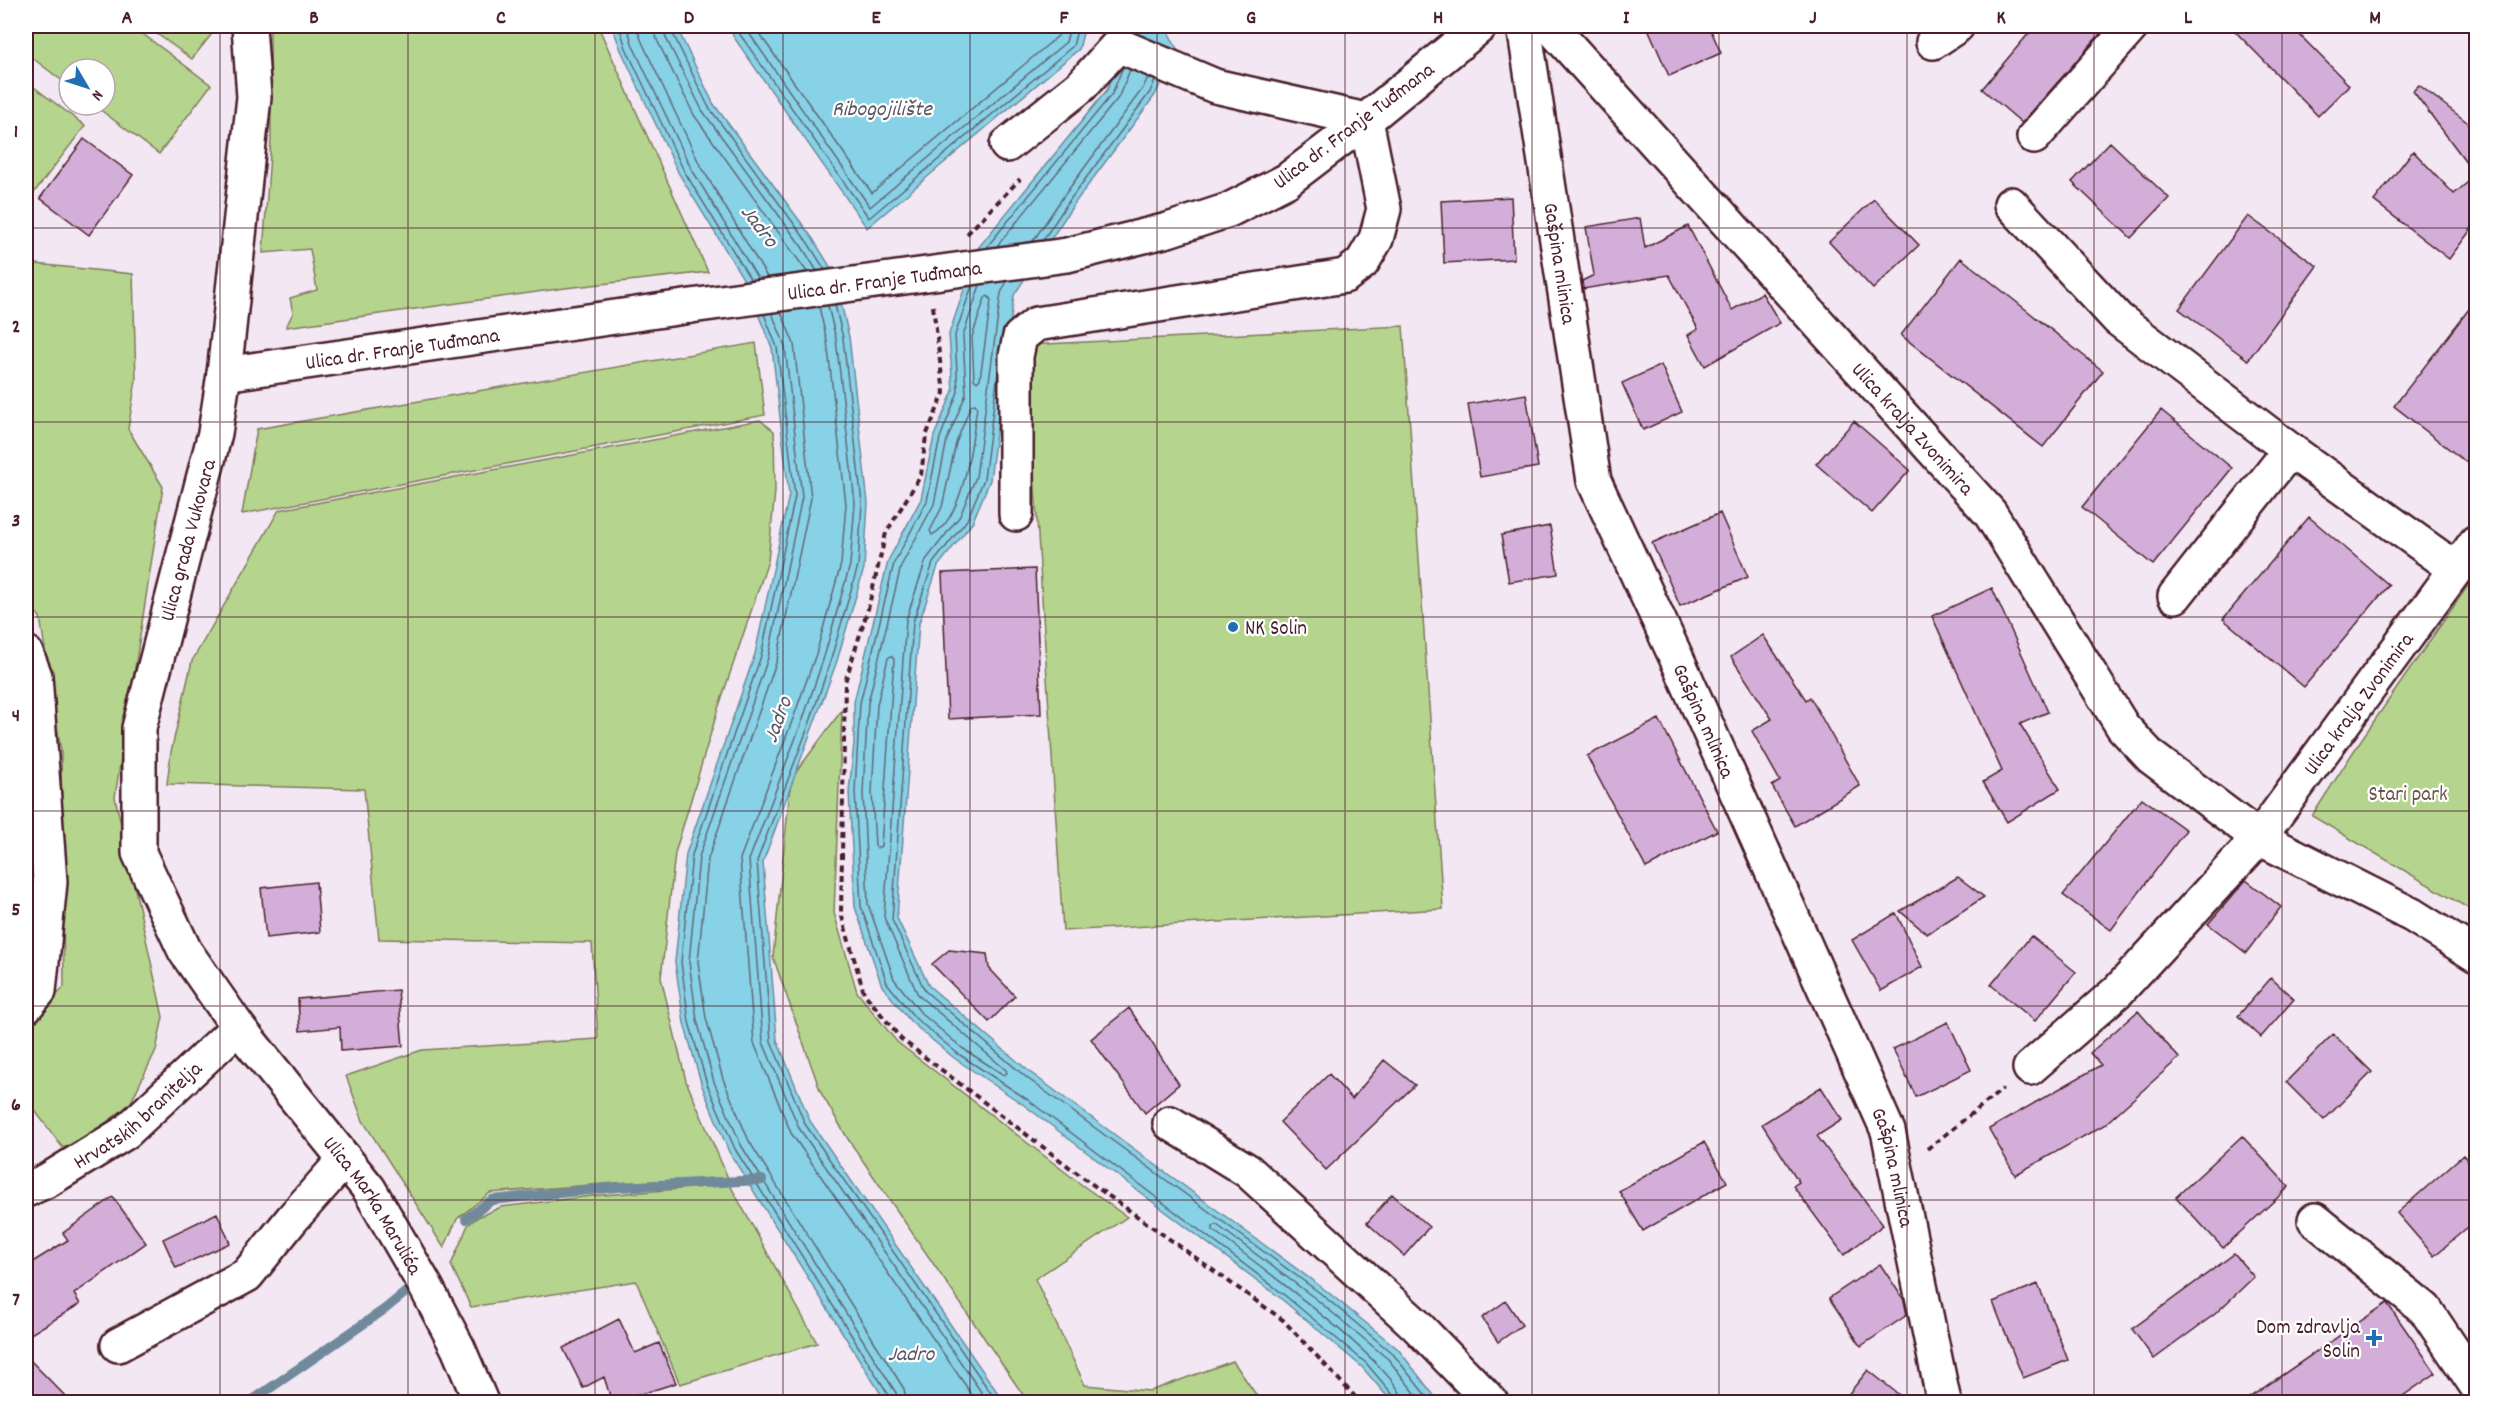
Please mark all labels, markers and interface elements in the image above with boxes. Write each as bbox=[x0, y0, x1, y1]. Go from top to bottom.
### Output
text: A bbox=[122, 5, 133, 33]
text: B bbox=[309, 5, 319, 33]
text: C bbox=[496, 5, 506, 33]
text: D bbox=[684, 5, 695, 33]
text: E bbox=[871, 5, 881, 33]
text: F bbox=[1060, 5, 1070, 33]
text: G bbox=[1246, 5, 1256, 33]
text: H bbox=[1433, 5, 1443, 33]
text: I bbox=[1623, 5, 1630, 33]
text: J bbox=[1809, 5, 1817, 33]
text: K bbox=[1996, 5, 2006, 33]
text: L bbox=[2184, 5, 2193, 33]
text: M bbox=[2369, 5, 2381, 33]
street label: Ulica dr. Franje Tuđmana bbox=[1268, 56, 1443, 198]
north arrow bbox=[57, 57, 117, 117]
text: N bbox=[85, 85, 108, 105]
water label: Ribogojilište bbox=[832, 95, 933, 126]
text: 1 bbox=[14, 119, 18, 147]
water label: Jadro bbox=[732, 199, 785, 256]
street label: Gašpina mlinica bbox=[1533, 201, 1582, 328]
street label: Ulica dr. Franje Tuđmana bbox=[786, 255, 985, 311]
text: 2 bbox=[12, 314, 20, 342]
street label: Ulica dr. Franje Tuđmana bbox=[304, 322, 503, 380]
street label: Ulica kralja Zvonimira bbox=[1843, 357, 1980, 504]
street label: Ulica grada Vukovara bbox=[154, 455, 226, 625]
text: 3 bbox=[12, 508, 20, 536]
place label: NK Solin bbox=[1245, 615, 1307, 645]
marker: NK Solin bbox=[1226, 620, 1240, 634]
street label: Ulica kralja Zvonimira bbox=[2298, 627, 2423, 783]
street label: Gašpina mlinica bbox=[1663, 659, 1741, 785]
water label: Jadro bbox=[757, 692, 802, 747]
text: 4 bbox=[12, 703, 20, 731]
park label: Stari park bbox=[2368, 781, 2448, 811]
text: 5 bbox=[11, 897, 21, 925]
street label: Hrvatskih branitelja bbox=[69, 1055, 211, 1179]
text: 6 bbox=[11, 1092, 21, 1120]
street label: Gašpina mlinica bbox=[1861, 1103, 1920, 1231]
street label: Ulica Marka Marulića bbox=[314, 1131, 428, 1282]
text: 7 bbox=[12, 1287, 20, 1315]
place label: Dom zdravlja Solin bbox=[2256, 1314, 2361, 1368]
marker: Dom zdravlja Solin bbox=[2365, 1329, 2383, 1347]
water label: Jadro bbox=[888, 1340, 936, 1371]

